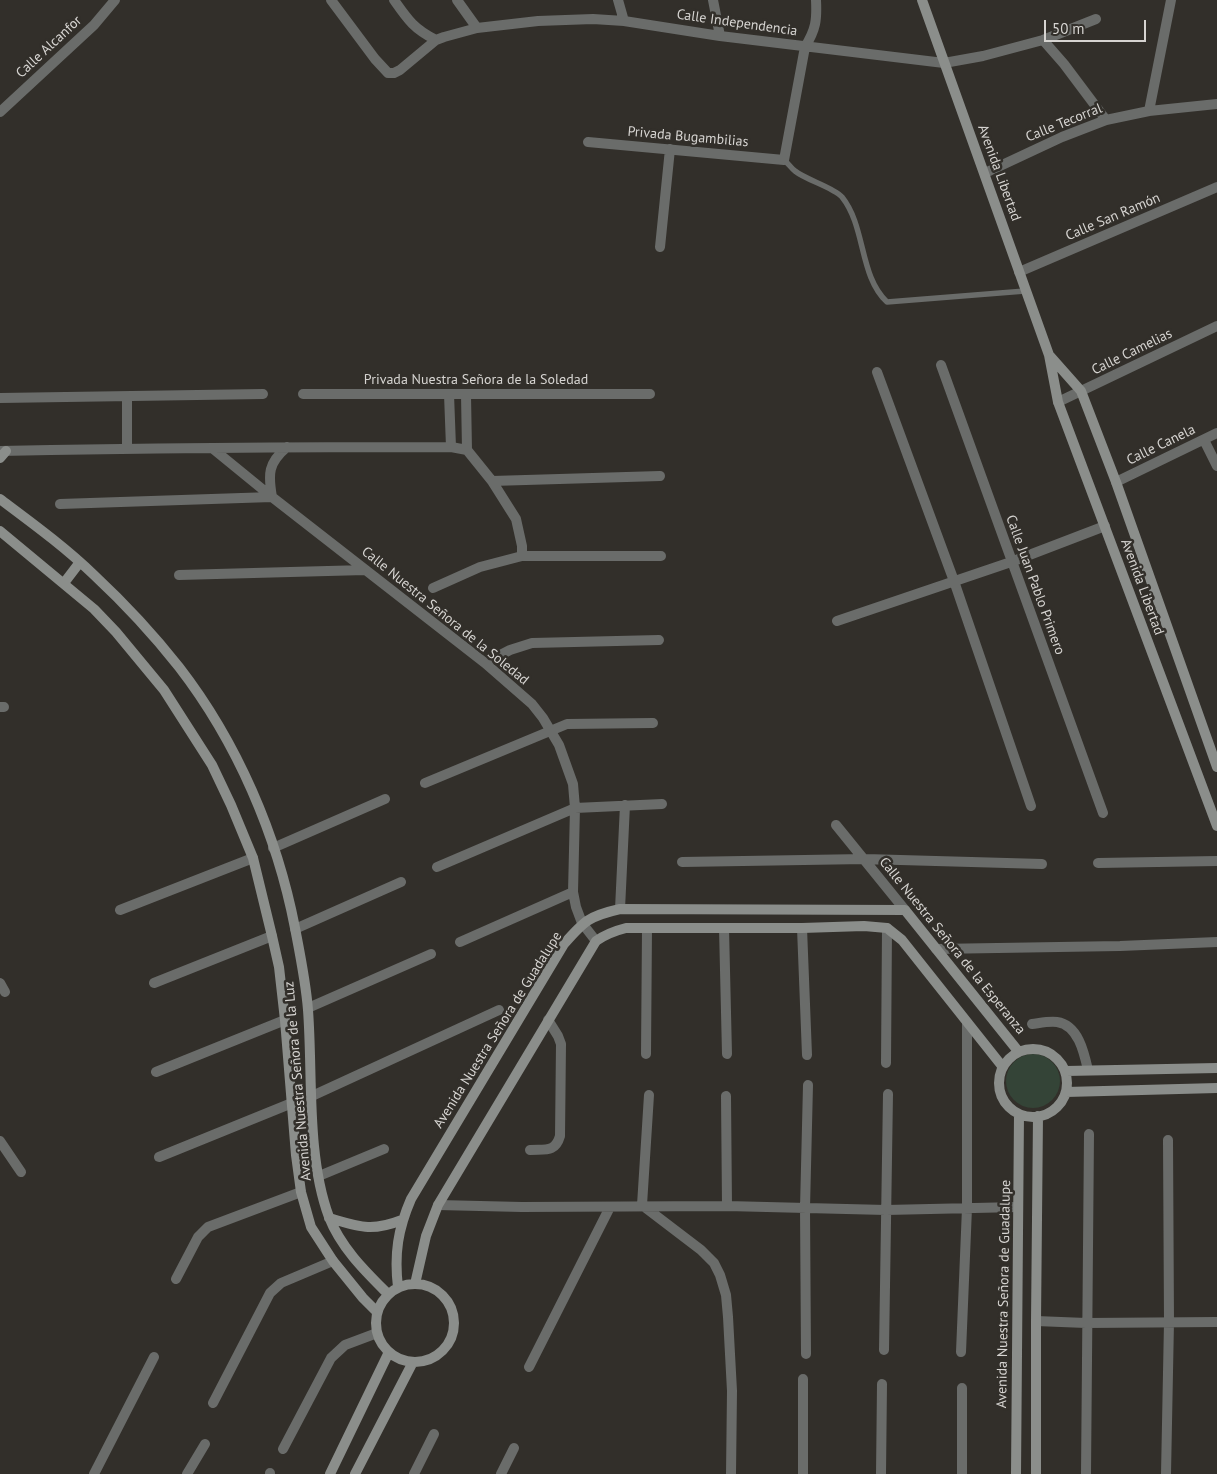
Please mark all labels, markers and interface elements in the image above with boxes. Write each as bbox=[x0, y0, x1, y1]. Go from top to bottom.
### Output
street label: Calle Independencia bbox=[676, 6, 798, 40]
scale bar bbox=[1047, 10, 1150, 42]
street label: Calle Alcanfor bbox=[13, 12, 85, 82]
text: 50 m bbox=[1052, 19, 1085, 38]
street label: Calle Tecorral bbox=[1023, 100, 1105, 146]
street label: Privada Bugambilias bbox=[627, 123, 749, 151]
street label: Avenida Libertad bbox=[974, 123, 1024, 223]
street label: Calle San Ramón bbox=[1063, 190, 1163, 244]
street label: Calle Camelias bbox=[1089, 325, 1175, 379]
street label: Privada Nuestra Señora de la Soledad bbox=[364, 372, 588, 388]
street label: Calle Canela bbox=[1124, 421, 1198, 469]
street label: Calle Juan Pablo Primero bbox=[1002, 513, 1068, 657]
street label: Avenida Libertad bbox=[1117, 537, 1167, 637]
street label: Calle Nuestra Señora de la Soledad bbox=[358, 543, 532, 689]
street label: Calle Nuestra Señora de la Esperanza bbox=[875, 854, 1029, 1038]
street label: Avenida Nuestra Señora de Guadalupe bbox=[430, 929, 566, 1131]
street label: Avenida Nuestra Señora de la Luz bbox=[281, 981, 315, 1181]
street label: Avenida Nuestra Señora de Guadalupe bbox=[994, 1180, 1014, 1408]

